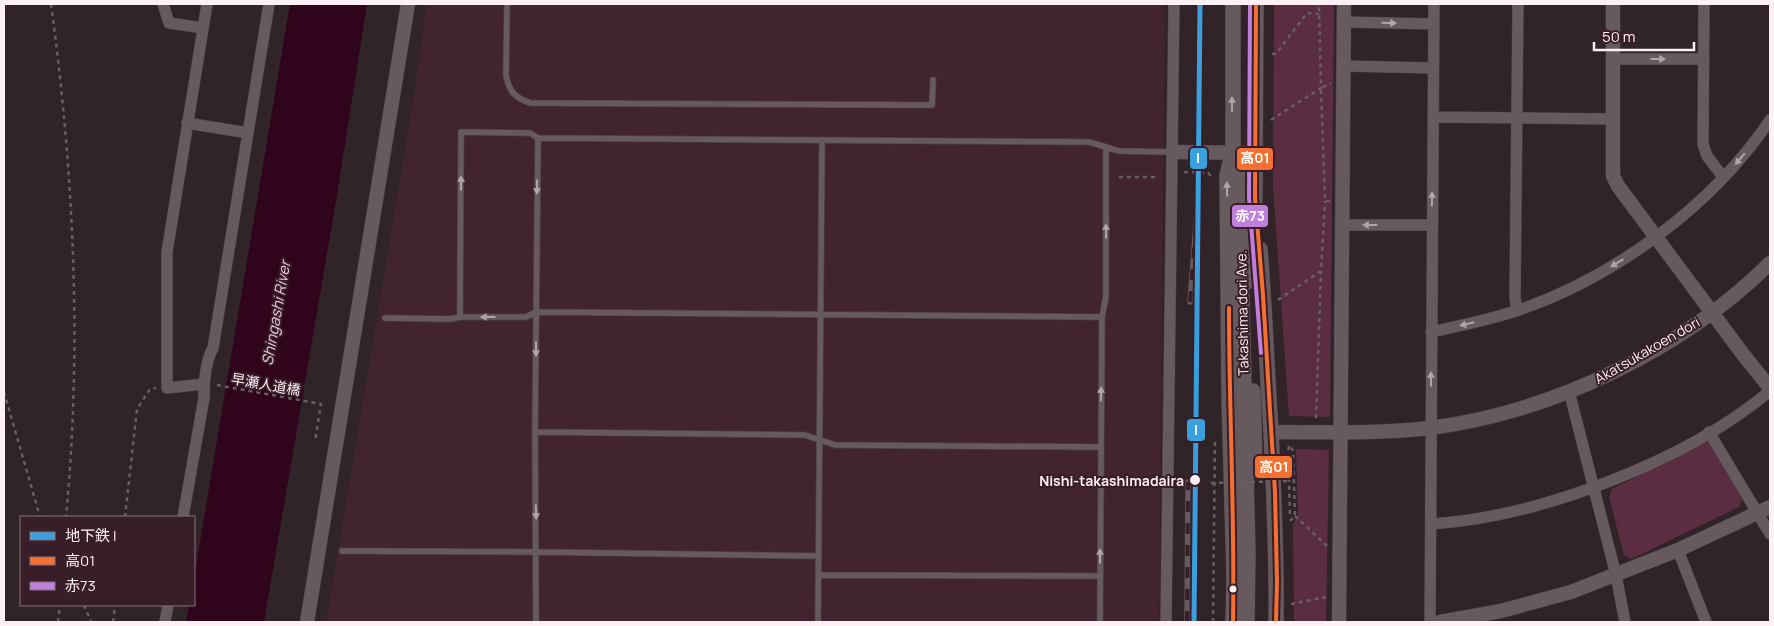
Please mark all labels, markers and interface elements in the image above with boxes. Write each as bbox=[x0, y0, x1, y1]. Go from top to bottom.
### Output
one-way arrow bbox=[1381, 19, 1397, 27]
scale bar bbox=[1594, 20, 1694, 52]
text: 50 m bbox=[1602, 26, 1636, 47]
one-way arrow bbox=[1650, 55, 1666, 63]
one-way arrow bbox=[1228, 96, 1236, 112]
line badge: I bbox=[1189, 147, 1208, 170]
line badge: 高01 bbox=[1236, 147, 1274, 171]
text: I bbox=[1196, 148, 1200, 167]
text: 高01 bbox=[1240, 148, 1270, 167]
one-way arrow bbox=[1735, 152, 1746, 165]
one-way arrow bbox=[457, 175, 465, 191]
one-way arrow bbox=[533, 179, 541, 195]
one-way arrow bbox=[1223, 180, 1231, 196]
one-way arrow bbox=[1428, 190, 1436, 206]
line badge: 赤73 bbox=[1231, 204, 1269, 228]
text: 赤73 bbox=[1235, 206, 1265, 225]
one-way arrow bbox=[1361, 221, 1377, 229]
one-way arrow bbox=[1102, 223, 1110, 239]
street label: Takashima dori Ave. bbox=[1231, 250, 1253, 376]
water label: Shingashi River bbox=[256, 257, 296, 367]
one-way arrow bbox=[1611, 259, 1624, 268]
street label: Akatsukakoen dori bbox=[1591, 312, 1703, 388]
one-way arrow bbox=[480, 313, 496, 321]
one-way arrow bbox=[1460, 320, 1475, 328]
one-way arrow bbox=[532, 341, 540, 357]
street label: 早瀬人道橋 bbox=[230, 369, 302, 399]
one-way arrow bbox=[1427, 370, 1435, 386]
one-way arrow bbox=[1097, 385, 1105, 401]
line badge: I bbox=[1186, 418, 1206, 442]
text: I bbox=[1194, 420, 1198, 439]
line badge: 高01 bbox=[1254, 455, 1293, 479]
text: 高01 bbox=[1259, 457, 1289, 476]
place label: Nishi-takashimadaira bbox=[1039, 471, 1184, 490]
marker: Nishi-takashimadaira bbox=[1188, 473, 1202, 487]
one-way arrow bbox=[533, 504, 541, 520]
legend bbox=[20, 516, 195, 606]
text: 地下鉄 I bbox=[65, 525, 117, 546]
one-way arrow bbox=[1096, 548, 1104, 564]
text: 高01 bbox=[65, 550, 95, 571]
text: 赤73 bbox=[65, 575, 96, 596]
unlabelled marker bbox=[1228, 584, 1238, 594]

